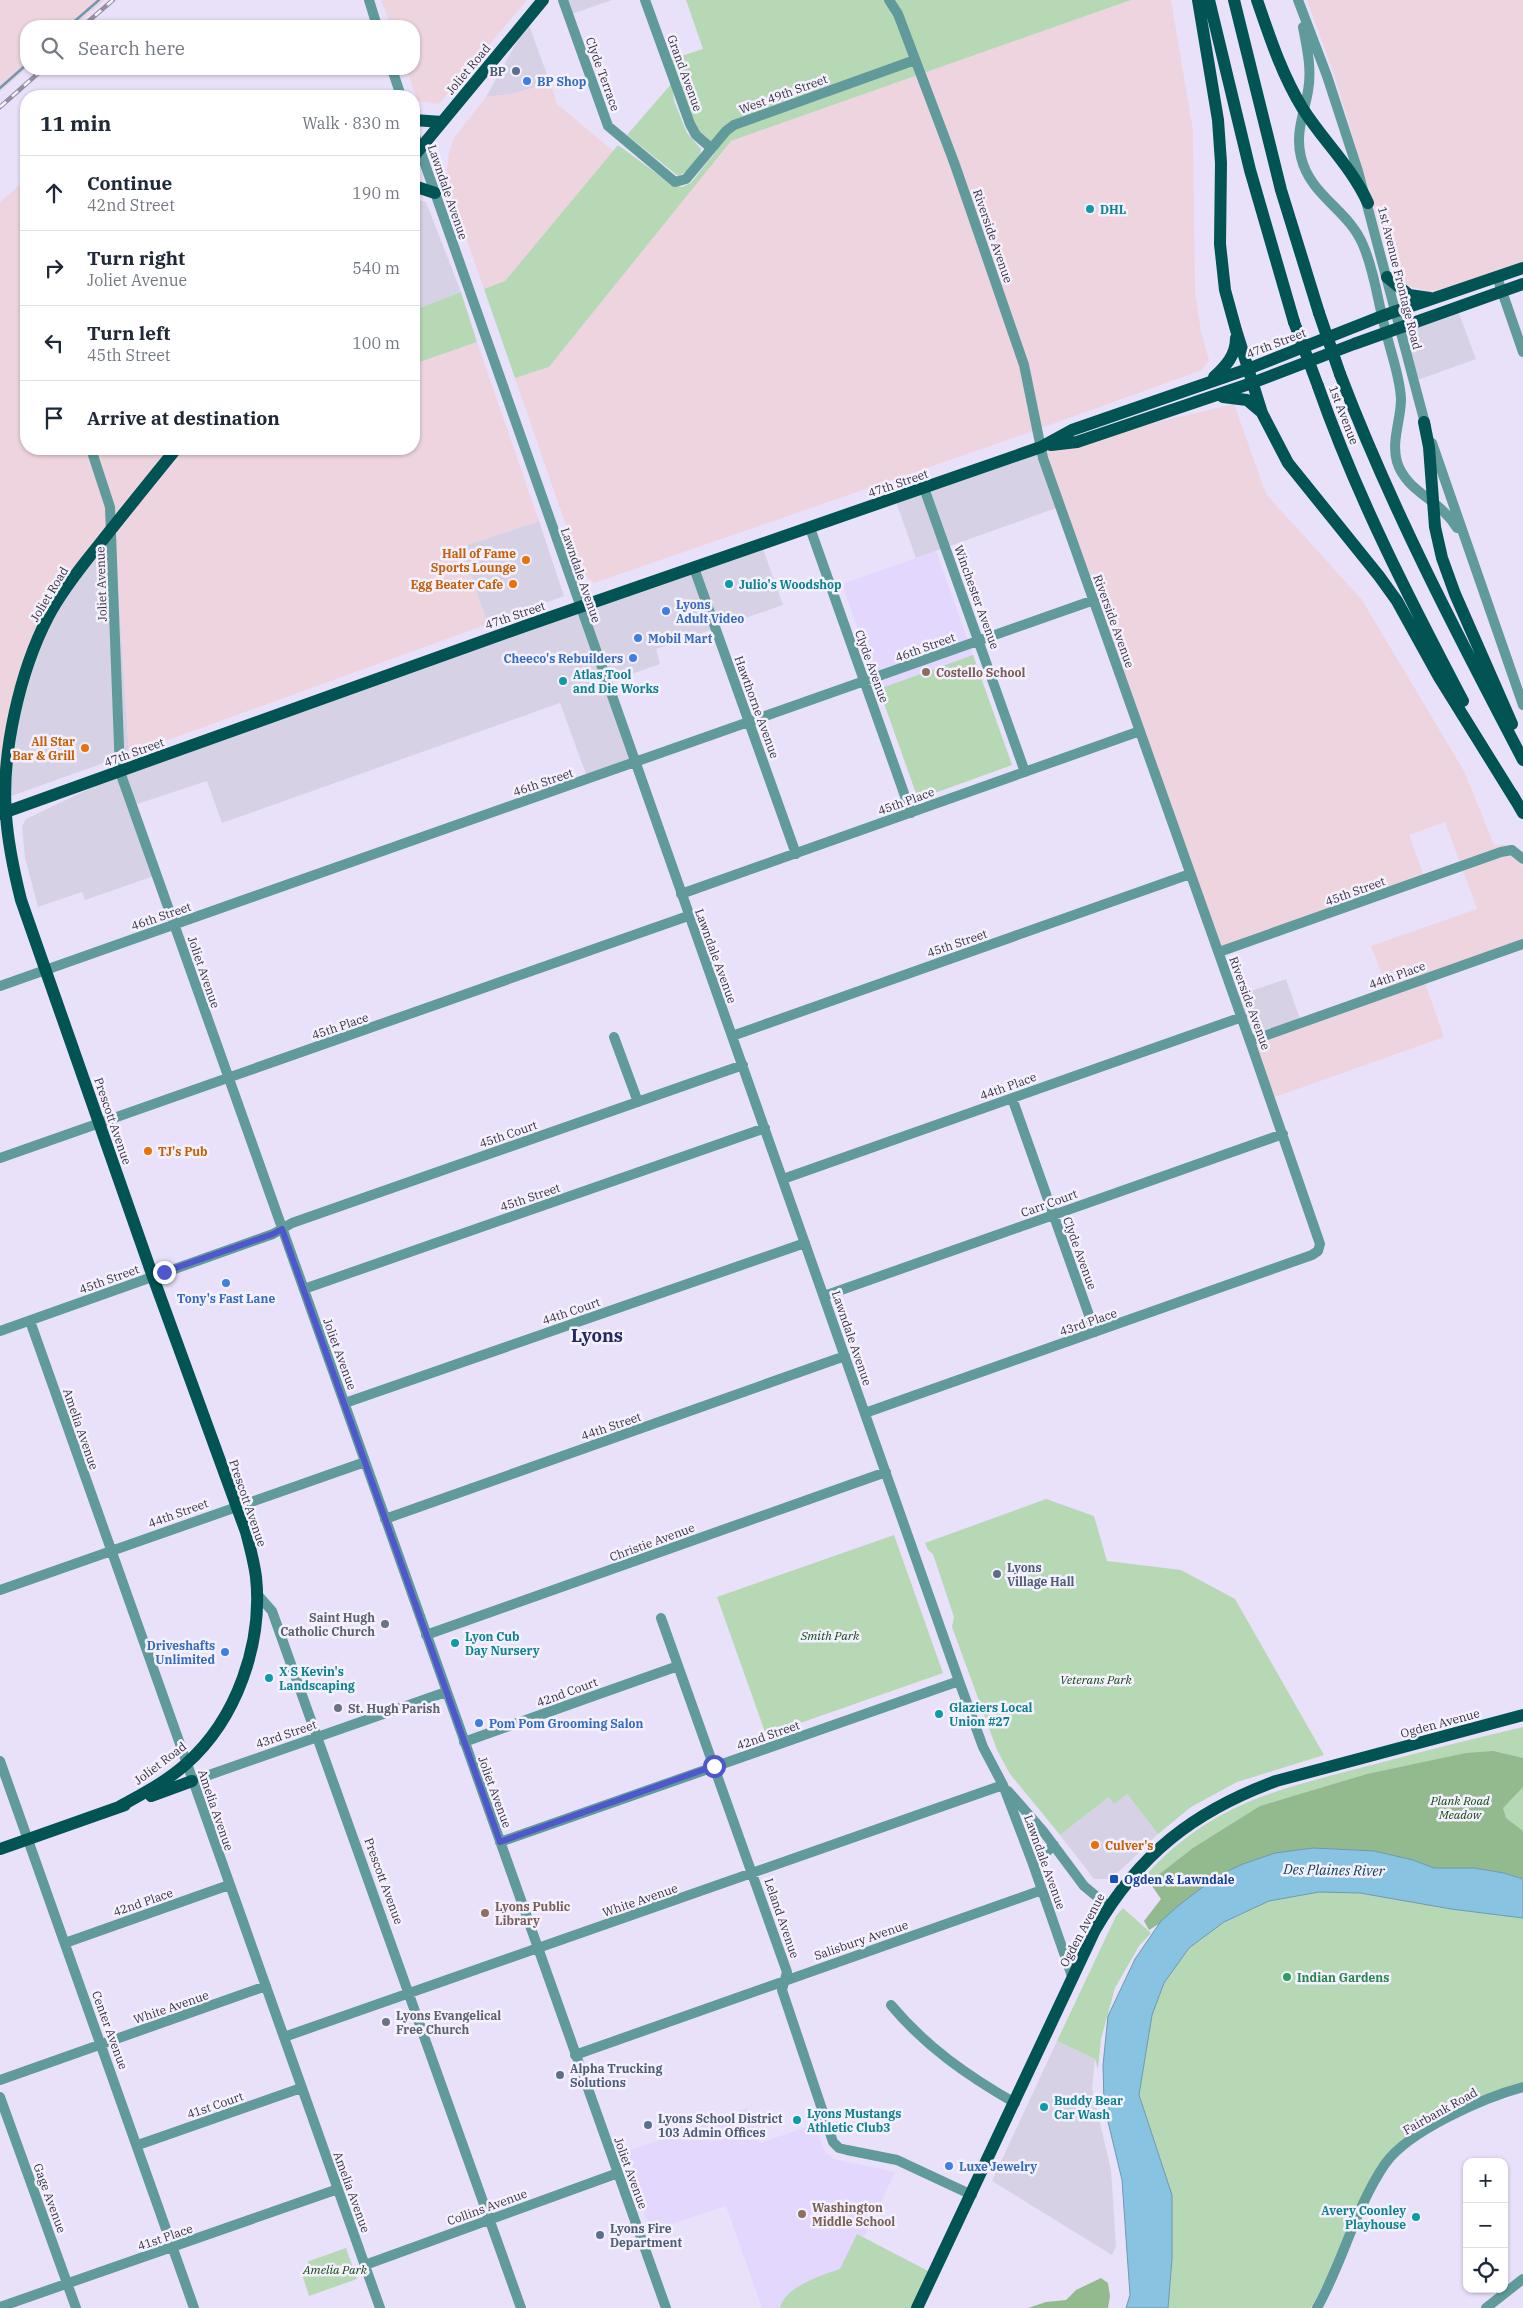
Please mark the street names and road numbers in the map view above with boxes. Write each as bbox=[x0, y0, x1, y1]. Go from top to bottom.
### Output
street label: Grand Avenue bbox=[664, 33, 706, 113]
street label: Clyde Terrace bbox=[583, 35, 623, 113]
street label: Joliet Road bbox=[442, 41, 494, 97]
street label: West 49th Street bbox=[737, 71, 829, 117]
street label: Lawndale Avenue bbox=[425, 143, 471, 241]
street label: Riverside Avenue bbox=[970, 187, 1016, 285]
street label: 1st Avenue Frontage Road bbox=[1375, 205, 1425, 351]
street label: 47th Street bbox=[1244, 325, 1308, 361]
street label: 1st Avenue bbox=[1326, 383, 1362, 447]
street label: 47th Street bbox=[866, 466, 930, 500]
street label: Lawndale Avenue bbox=[558, 526, 604, 624]
street label: Winchester Avenue bbox=[951, 543, 1003, 651]
street label: Joliet Avenue bbox=[92, 546, 110, 622]
street label: Joliet Road bbox=[27, 564, 71, 624]
street label: Riverside Avenue bbox=[1090, 572, 1138, 670]
street label: 47th Street bbox=[483, 598, 547, 632]
street label: Clyde Avenue bbox=[852, 628, 892, 704]
street label: 46th Street bbox=[893, 629, 957, 665]
street label: Hawthorne Avenue bbox=[731, 654, 783, 760]
street label: 47th Street bbox=[102, 734, 166, 770]
street label: 46th Street bbox=[511, 765, 575, 799]
street label: 45th Place bbox=[876, 784, 936, 818]
street label: 45th Street bbox=[1323, 873, 1387, 909]
street label: 46th Street bbox=[129, 899, 193, 933]
street label: Lawndale Avenue bbox=[692, 907, 740, 1005]
street label: 45th Street bbox=[925, 926, 989, 960]
street label: Joliet Avenue bbox=[185, 934, 223, 1010]
street label: Riverside Avenue bbox=[1226, 954, 1274, 1052]
street label: 44th Place bbox=[1367, 958, 1427, 992]
street label: 45th Place bbox=[310, 1009, 370, 1043]
street label: 44th Place bbox=[978, 1069, 1038, 1103]
street label: Prescott Avenue bbox=[91, 1075, 135, 1167]
street label: 45th Court bbox=[477, 1117, 539, 1151]
street label: 45th Street bbox=[498, 1180, 562, 1214]
street label: Carr Court bbox=[1019, 1186, 1079, 1220]
street label: Clyde Avenue bbox=[1060, 1215, 1100, 1291]
street label: 45th Street bbox=[77, 1261, 141, 1297]
street label: Lawndale Avenue bbox=[829, 1289, 875, 1387]
street label: 44th Court bbox=[540, 1294, 602, 1328]
street label: 43rd Place bbox=[1057, 1305, 1119, 1339]
street label: Joliet Avenue bbox=[320, 1316, 360, 1392]
street label: Amelia Avenue bbox=[60, 1386, 102, 1472]
street label: 44th Street bbox=[579, 1409, 643, 1443]
street label: Prescott Avenue bbox=[226, 1457, 270, 1549]
street label: 44th Street bbox=[146, 1495, 210, 1531]
street label: Christie Avenue bbox=[607, 1520, 697, 1564]
street label: 42nd Court bbox=[535, 1674, 599, 1710]
street label: Ogden Avenue bbox=[1399, 1705, 1481, 1741]
street label: 43rd Street bbox=[254, 1717, 318, 1751]
street label: 42nd Street bbox=[734, 1717, 802, 1753]
street label: Joliet Road bbox=[131, 1738, 189, 1788]
street label: Joliet Avenue bbox=[475, 1754, 515, 1830]
street label: Amelia Avenue bbox=[195, 1767, 237, 1853]
street label: Lawndale Avenue bbox=[1021, 1813, 1069, 1911]
street label: Prescott Avenue bbox=[361, 1836, 407, 1926]
street label: Leland Avenue bbox=[761, 1876, 803, 1960]
street label: White Avenue bbox=[600, 1880, 680, 1920]
street label: 42nd Place bbox=[111, 1885, 175, 1919]
street label: Ogden Avenue bbox=[1056, 1891, 1108, 1969]
street label: Salisbury Avenue bbox=[812, 1917, 910, 1963]
street label: White Avenue bbox=[131, 1987, 211, 2027]
street label: Center Avenue bbox=[89, 1989, 131, 2071]
street label: Fairbank Road bbox=[1400, 2084, 1480, 2138]
street label: 41st Court bbox=[185, 2088, 245, 2122]
street label: Joliet Avenue bbox=[611, 2135, 651, 2211]
street label: Amelia Avenue bbox=[330, 2149, 374, 2235]
street label: Gage Avenue bbox=[30, 2161, 70, 2235]
street label: Collins Avenue bbox=[445, 2186, 529, 2228]
street label: 41st Place bbox=[135, 2221, 195, 2253]

